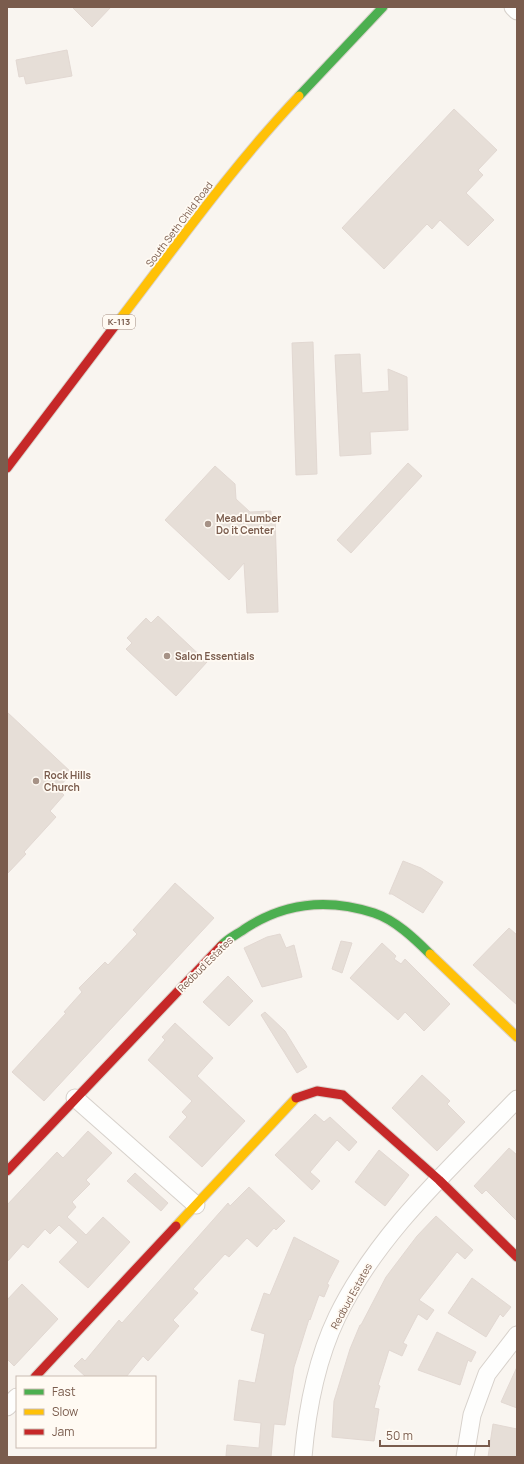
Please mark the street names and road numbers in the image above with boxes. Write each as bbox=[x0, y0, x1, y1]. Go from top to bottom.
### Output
street label: South Seth Child Road bbox=[142, 178, 216, 269]
road number: K-113 bbox=[103, 315, 135, 329]
street label: Redbud Estates bbox=[174, 933, 236, 995]
street label: Redbud Estates bbox=[327, 1261, 375, 1331]

